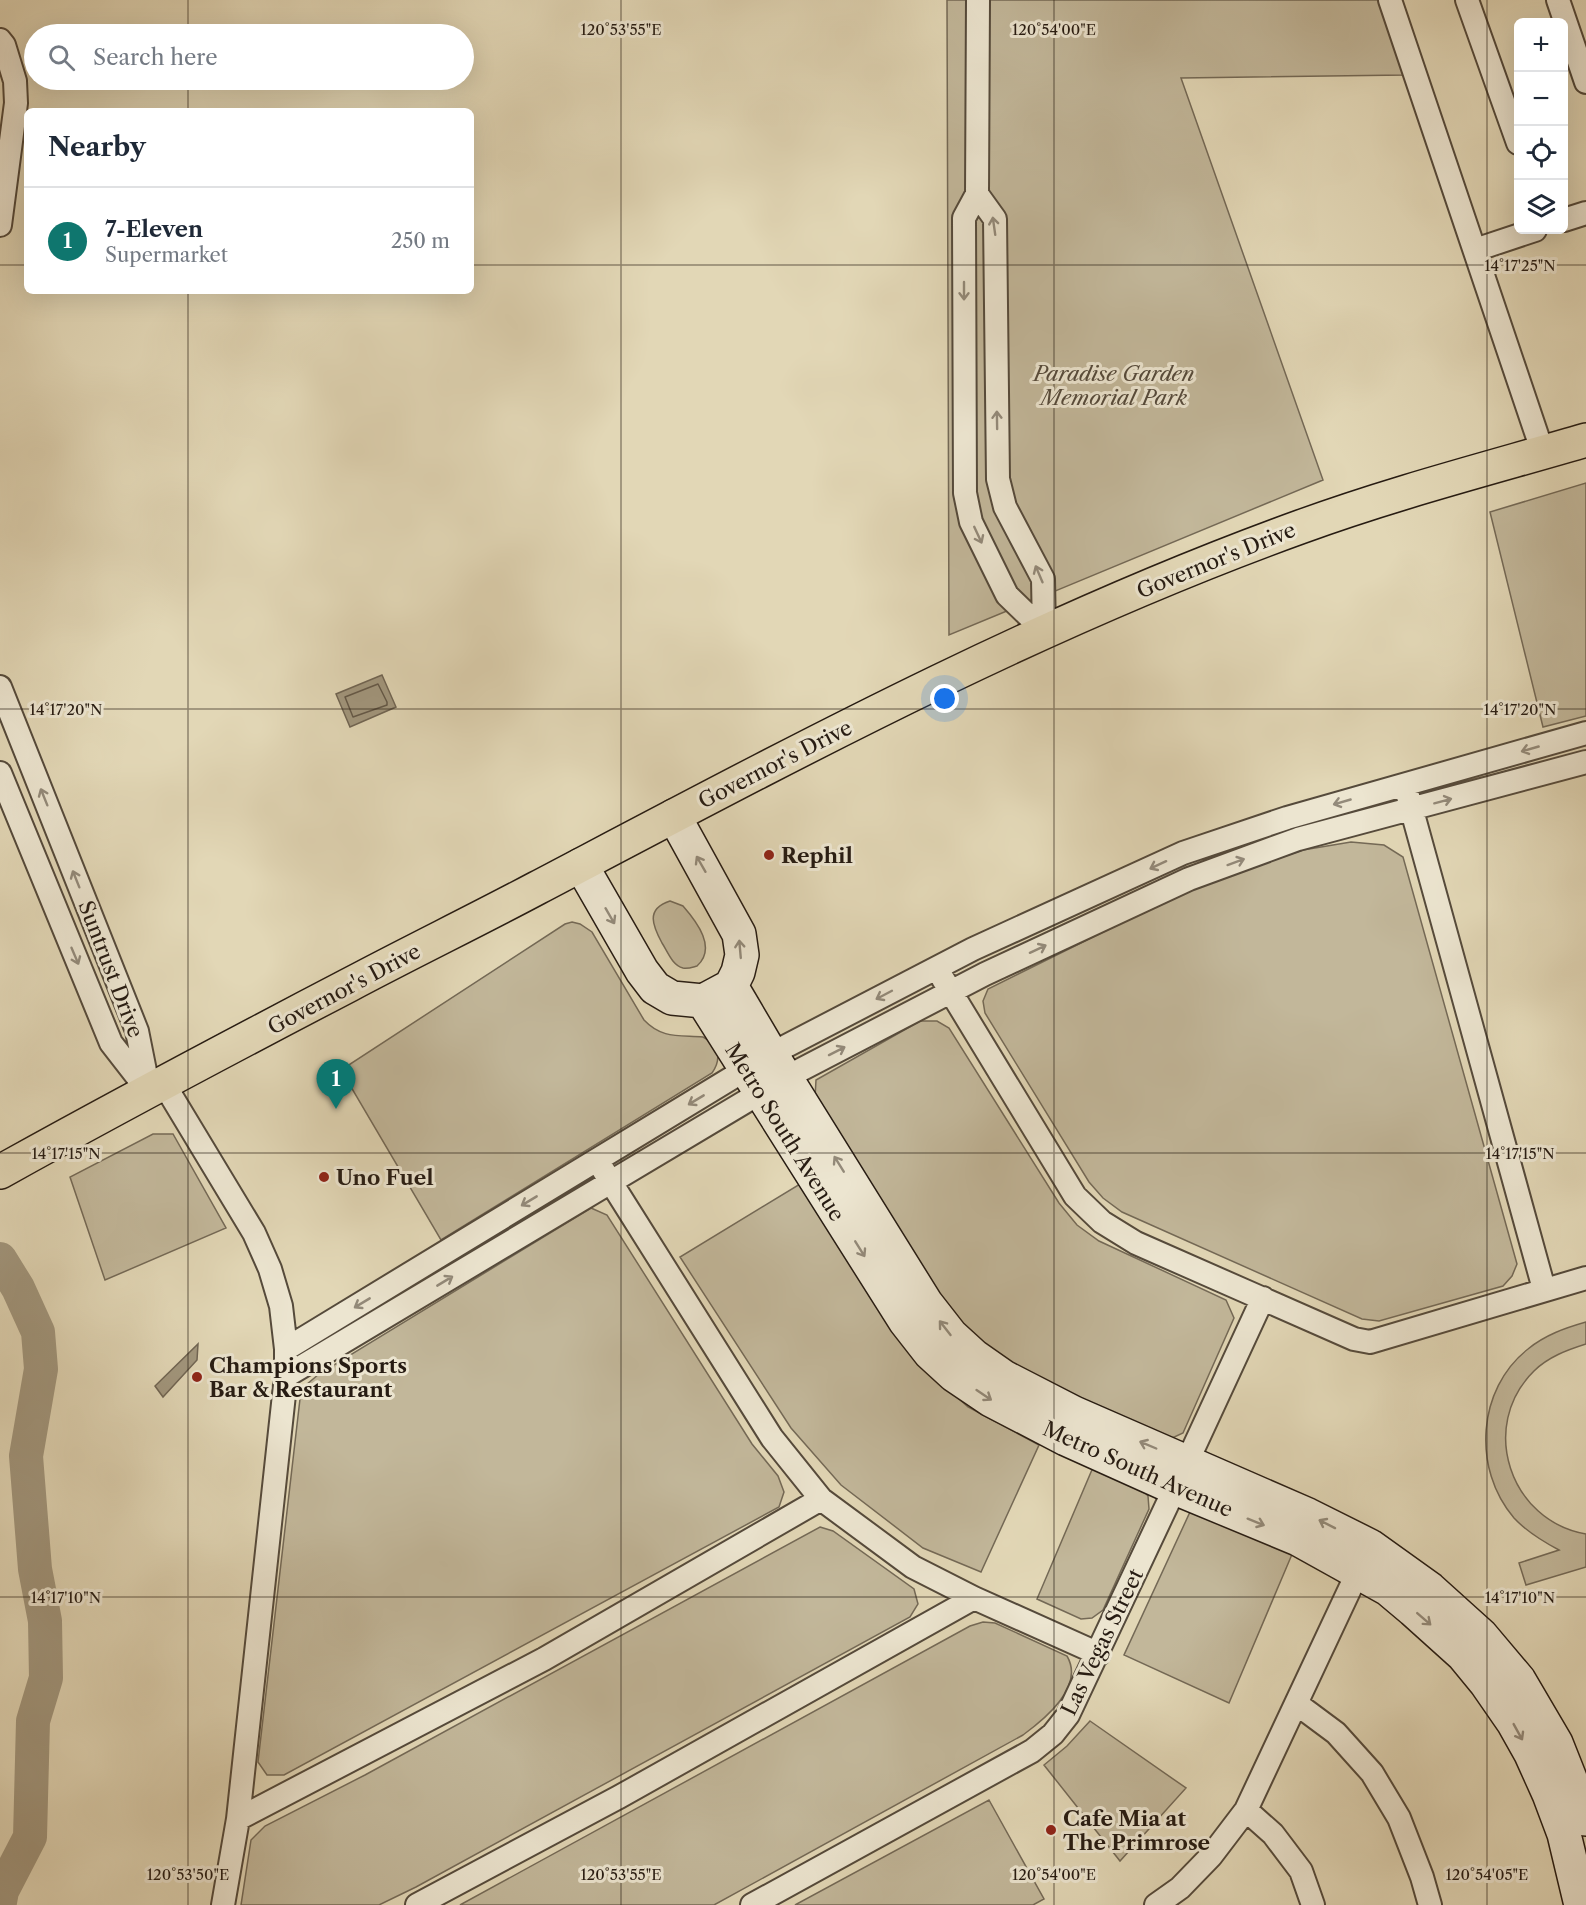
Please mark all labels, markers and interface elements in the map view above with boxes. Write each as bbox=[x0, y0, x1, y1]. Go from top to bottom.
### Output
map controls bbox=[1514, 18, 1568, 234]
button: + bbox=[1514, 18, 1568, 72]
text: 120°53'55"E bbox=[580, 20, 662, 39]
text: 120°54'00"E bbox=[1012, 20, 1096, 39]
search box bbox=[24, 24, 474, 90]
icon: search bbox=[45, 41, 78, 74]
text: Search here bbox=[93, 44, 218, 71]
button: − bbox=[1514, 72, 1568, 126]
button: locate bbox=[1514, 126, 1568, 180]
text: Nearby bbox=[48, 131, 146, 163]
button: layers bbox=[1514, 180, 1568, 234]
text: 7-Eleven bbox=[105, 216, 203, 243]
one-way arrow bbox=[988, 217, 999, 236]
text: 1 bbox=[63, 229, 72, 253]
text: 250 m bbox=[391, 229, 450, 253]
text: Supermarket bbox=[105, 243, 228, 267]
text: 14°17'25"N bbox=[1484, 256, 1556, 275]
one-way arrow bbox=[958, 281, 970, 301]
park label: Paradise Garden Memorial Park bbox=[1031, 361, 1195, 410]
one-way arrow bbox=[991, 411, 1003, 431]
street label: Governor's Drive bbox=[1133, 517, 1299, 603]
one-way arrow bbox=[972, 526, 984, 544]
one-way arrow bbox=[1033, 565, 1045, 583]
your location bbox=[930, 684, 959, 713]
text: 14°17'20"N bbox=[30, 700, 102, 719]
text: 14°17'20"N bbox=[1484, 700, 1556, 719]
street label: Governor's Drive bbox=[694, 714, 856, 814]
one-way arrow bbox=[1521, 744, 1540, 755]
one-way arrow bbox=[38, 788, 49, 807]
one-way arrow bbox=[1433, 795, 1452, 806]
one-way arrow bbox=[1333, 797, 1352, 808]
place label: Rephil bbox=[781, 843, 853, 868]
marker: Rephil bbox=[762, 848, 776, 862]
one-way arrow bbox=[695, 856, 707, 873]
one-way arrow bbox=[1226, 856, 1244, 867]
one-way arrow bbox=[1149, 859, 1167, 871]
one-way arrow bbox=[70, 870, 81, 889]
street label: Suntrust Drive bbox=[73, 897, 149, 1041]
one-way arrow bbox=[605, 906, 616, 924]
street label: Governor's Drive bbox=[263, 938, 425, 1040]
one-way arrow bbox=[734, 940, 745, 959]
one-way arrow bbox=[1029, 943, 1047, 955]
one-way arrow bbox=[70, 946, 81, 965]
one-way arrow bbox=[876, 989, 893, 1001]
street label: Metro South Avenue bbox=[720, 1038, 850, 1226]
one-way arrow bbox=[828, 1044, 846, 1056]
pin: 1 bbox=[316, 1060, 356, 1109]
one-way arrow bbox=[688, 1095, 705, 1107]
text: 14°17'15"N bbox=[31, 1144, 101, 1163]
text: 14°17'15"N bbox=[1485, 1144, 1555, 1163]
one-way arrow bbox=[833, 1156, 845, 1173]
place label: Uno Fuel bbox=[336, 1165, 434, 1190]
marker: Uno Fuel bbox=[317, 1170, 331, 1184]
one-way arrow bbox=[521, 1196, 538, 1208]
one-way arrow bbox=[854, 1240, 866, 1257]
one-way arrow bbox=[436, 1275, 453, 1287]
one-way arrow bbox=[354, 1297, 371, 1309]
one-way arrow bbox=[939, 1320, 952, 1336]
place label: Champions Sports Bar & Restaurant bbox=[209, 1353, 407, 1402]
marker: Champions Sports Bar & Restaurant bbox=[190, 1370, 204, 1384]
one-way arrow bbox=[976, 1389, 993, 1402]
street label: Metro South Avenue bbox=[1039, 1416, 1237, 1522]
one-way arrow bbox=[1140, 1439, 1158, 1451]
one-way arrow bbox=[1247, 1517, 1265, 1528]
one-way arrow bbox=[1318, 1518, 1336, 1530]
street label: Las Vegas Street bbox=[1056, 1564, 1149, 1719]
text: 14°17'10"N bbox=[31, 1588, 101, 1607]
text: 14°17'10"N bbox=[1485, 1588, 1555, 1607]
one-way arrow bbox=[1416, 1612, 1431, 1626]
one-way arrow bbox=[1513, 1723, 1525, 1740]
place label: Cafe Mia at The Primrose bbox=[1063, 1806, 1210, 1855]
marker: Cafe Mia at The Primrose bbox=[1044, 1823, 1058, 1837]
text: 120°53'50"E bbox=[147, 1865, 229, 1884]
text: 120°53'55"E bbox=[580, 1865, 662, 1884]
text: 120°54'00"E bbox=[1012, 1865, 1096, 1884]
text: 120°54'05"E bbox=[1446, 1865, 1528, 1884]

